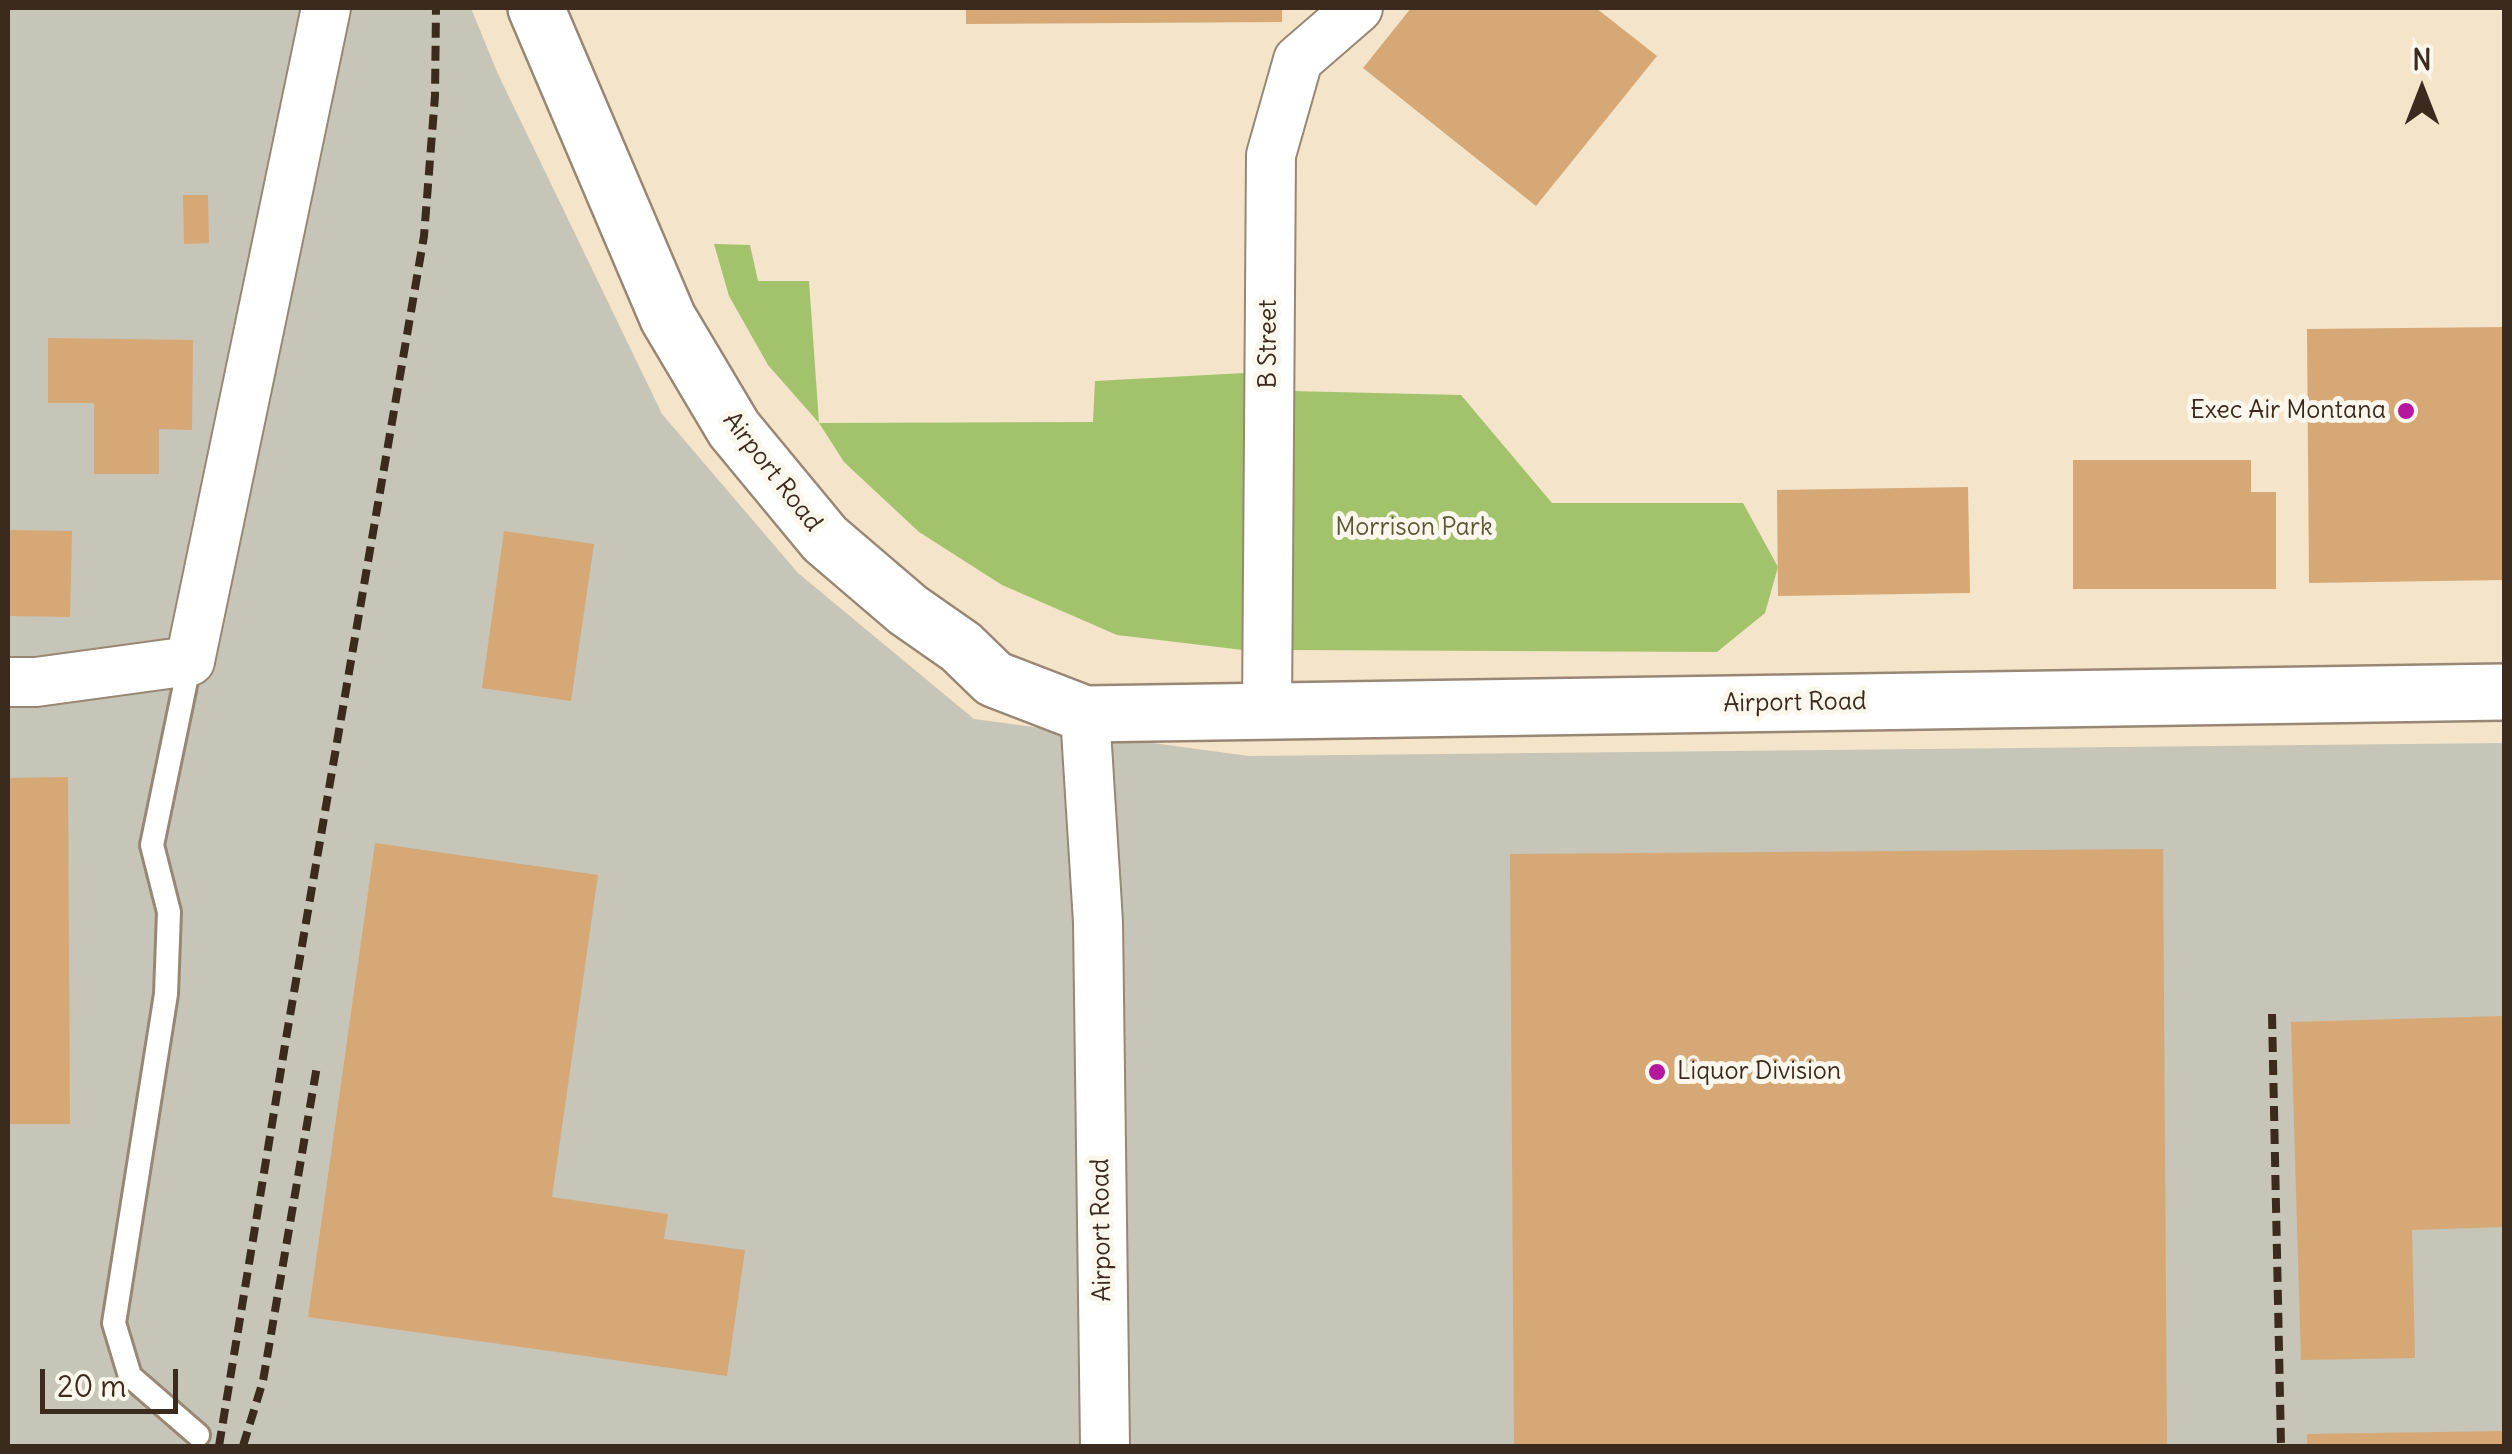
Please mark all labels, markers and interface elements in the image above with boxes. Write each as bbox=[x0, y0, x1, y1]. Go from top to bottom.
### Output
north arrow bbox=[2372, 40, 2472, 140]
text: N bbox=[2412, 42, 2432, 78]
street label: B Street bbox=[1254, 299, 1284, 389]
place label: Exec Air Montana bbox=[2190, 396, 2386, 426]
marker: Exec Air Montana bbox=[2395, 400, 2417, 422]
street label: Airport Road bbox=[716, 406, 828, 538]
park label: Morrison Park bbox=[1335, 513, 1493, 543]
street label: Airport Road bbox=[1723, 687, 1867, 719]
place label: Liquor Division bbox=[1677, 1057, 1841, 1087]
marker: Liquor Division bbox=[1646, 1061, 1668, 1083]
street label: Airport Road bbox=[1086, 1158, 1118, 1302]
scale bar bbox=[45, 1349, 182, 1411]
text: 20 m bbox=[57, 1367, 127, 1405]

